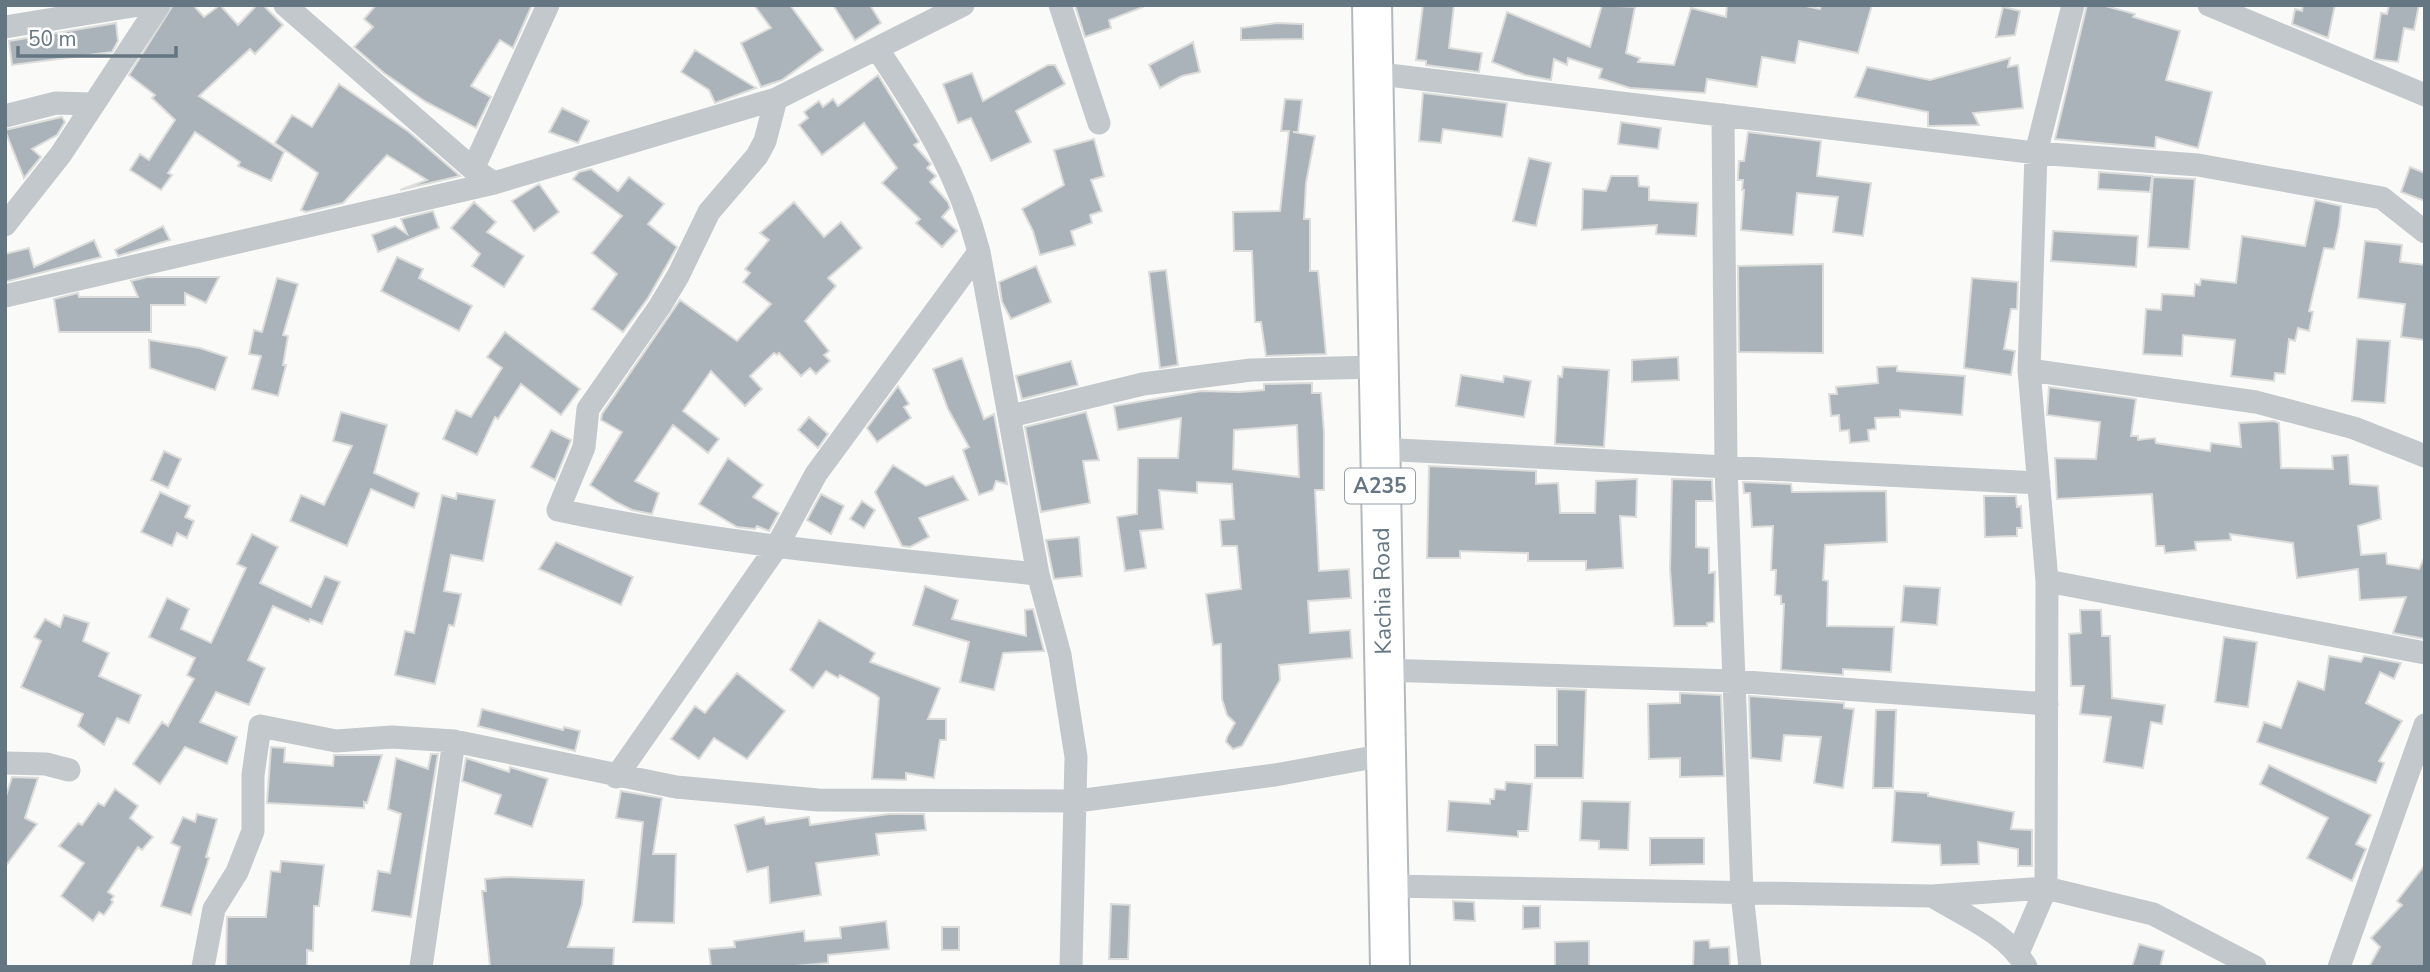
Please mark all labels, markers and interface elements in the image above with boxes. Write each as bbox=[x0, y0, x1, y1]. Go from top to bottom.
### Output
scale bar bbox=[18, 14, 175, 58]
text: 50 m bbox=[28, 25, 77, 53]
road number: A235 bbox=[1345, 468, 1415, 504]
street label: Kachia Road bbox=[1366, 527, 1399, 655]

